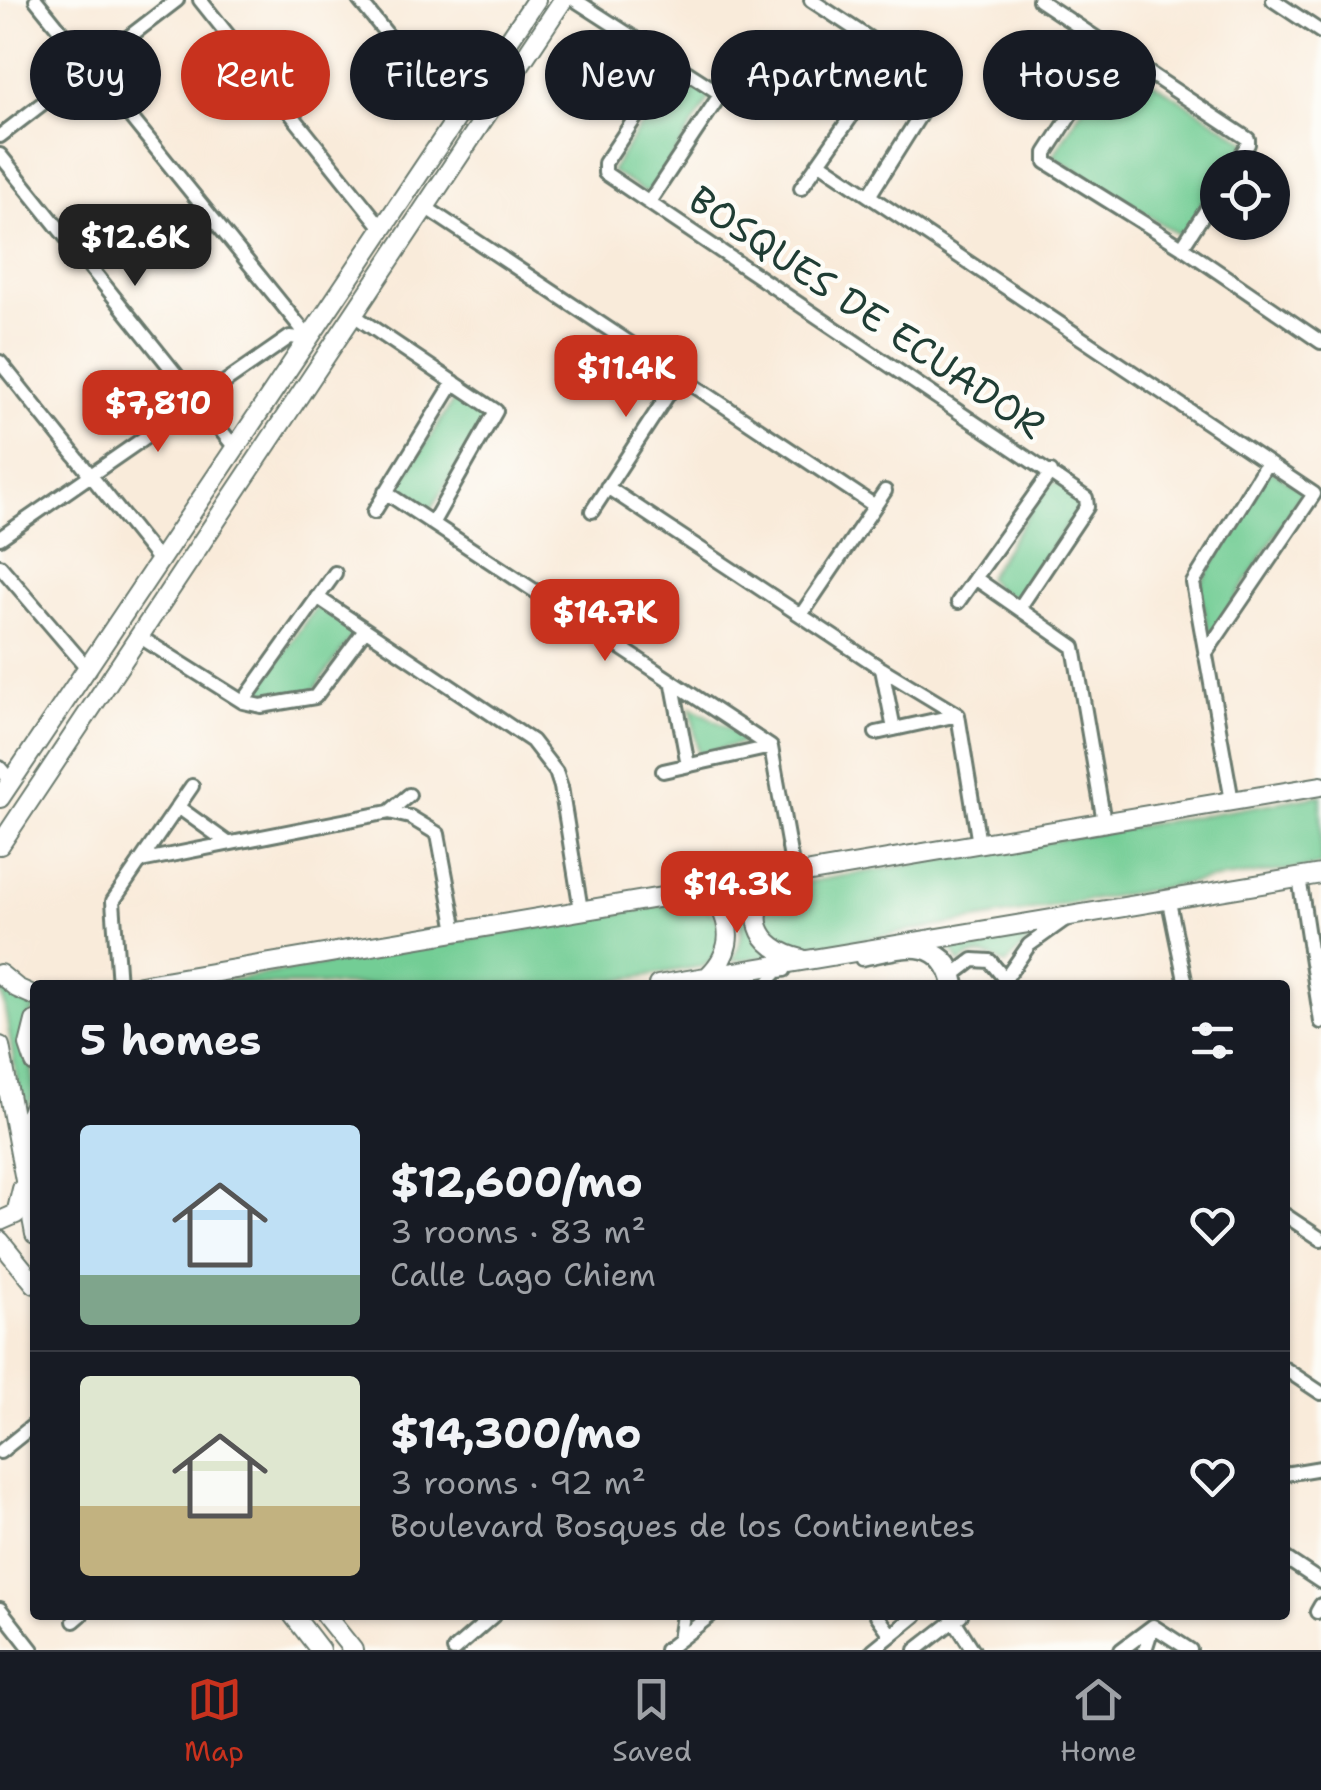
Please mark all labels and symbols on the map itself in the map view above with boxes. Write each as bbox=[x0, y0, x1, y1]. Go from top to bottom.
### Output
street label: BOSQUES DE ECUADOR bbox=[679, 174, 1055, 450]
pin: $12.6K bbox=[54, 204, 216, 289]
pin: $11.4K bbox=[545, 335, 707, 420]
pin: $7,810 bbox=[77, 370, 239, 455]
pin: $14.7K bbox=[524, 579, 686, 664]
pin: $14.3K bbox=[656, 851, 818, 936]

